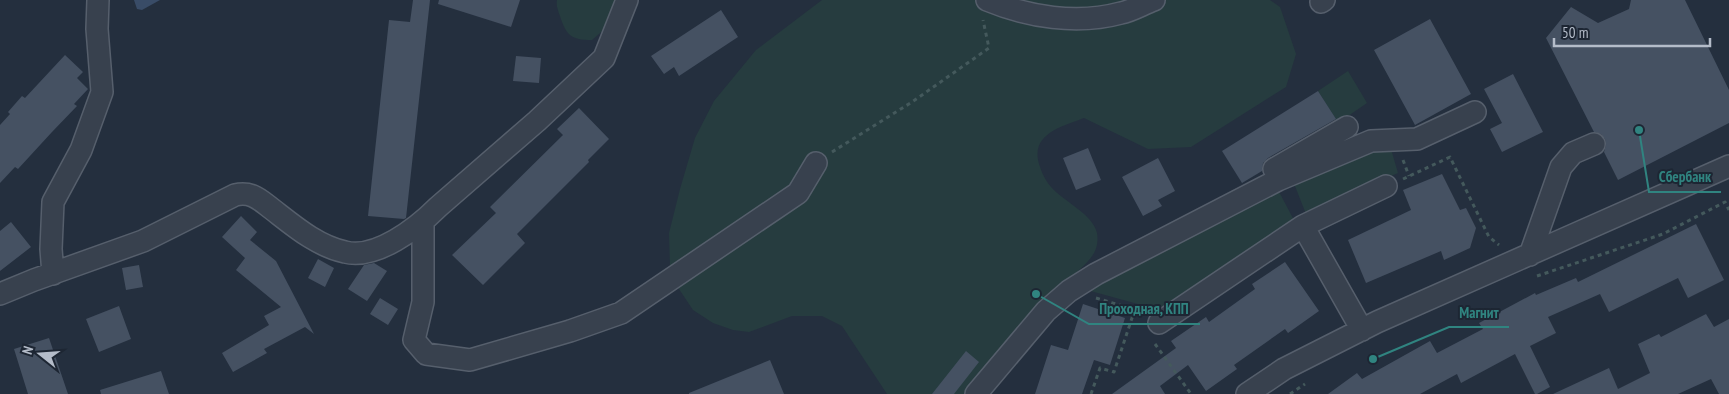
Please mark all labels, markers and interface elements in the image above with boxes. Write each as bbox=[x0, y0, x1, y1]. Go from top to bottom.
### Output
scale bar bbox=[1554, 15, 1710, 47]
text: 50 m bbox=[1562, 23, 1588, 42]
callout: Сбербанк bbox=[1649, 162, 1721, 192]
text: Сбербанк bbox=[1659, 167, 1712, 186]
callout: Проходная, КПП bbox=[1089, 294, 1200, 324]
callout: Магнит bbox=[1449, 297, 1509, 327]
text: Проходная, КПП bbox=[1099, 299, 1189, 318]
text: Магнит bbox=[1459, 303, 1500, 322]
north arrow bbox=[15, 329, 65, 379]
text: N bbox=[18, 344, 37, 356]

